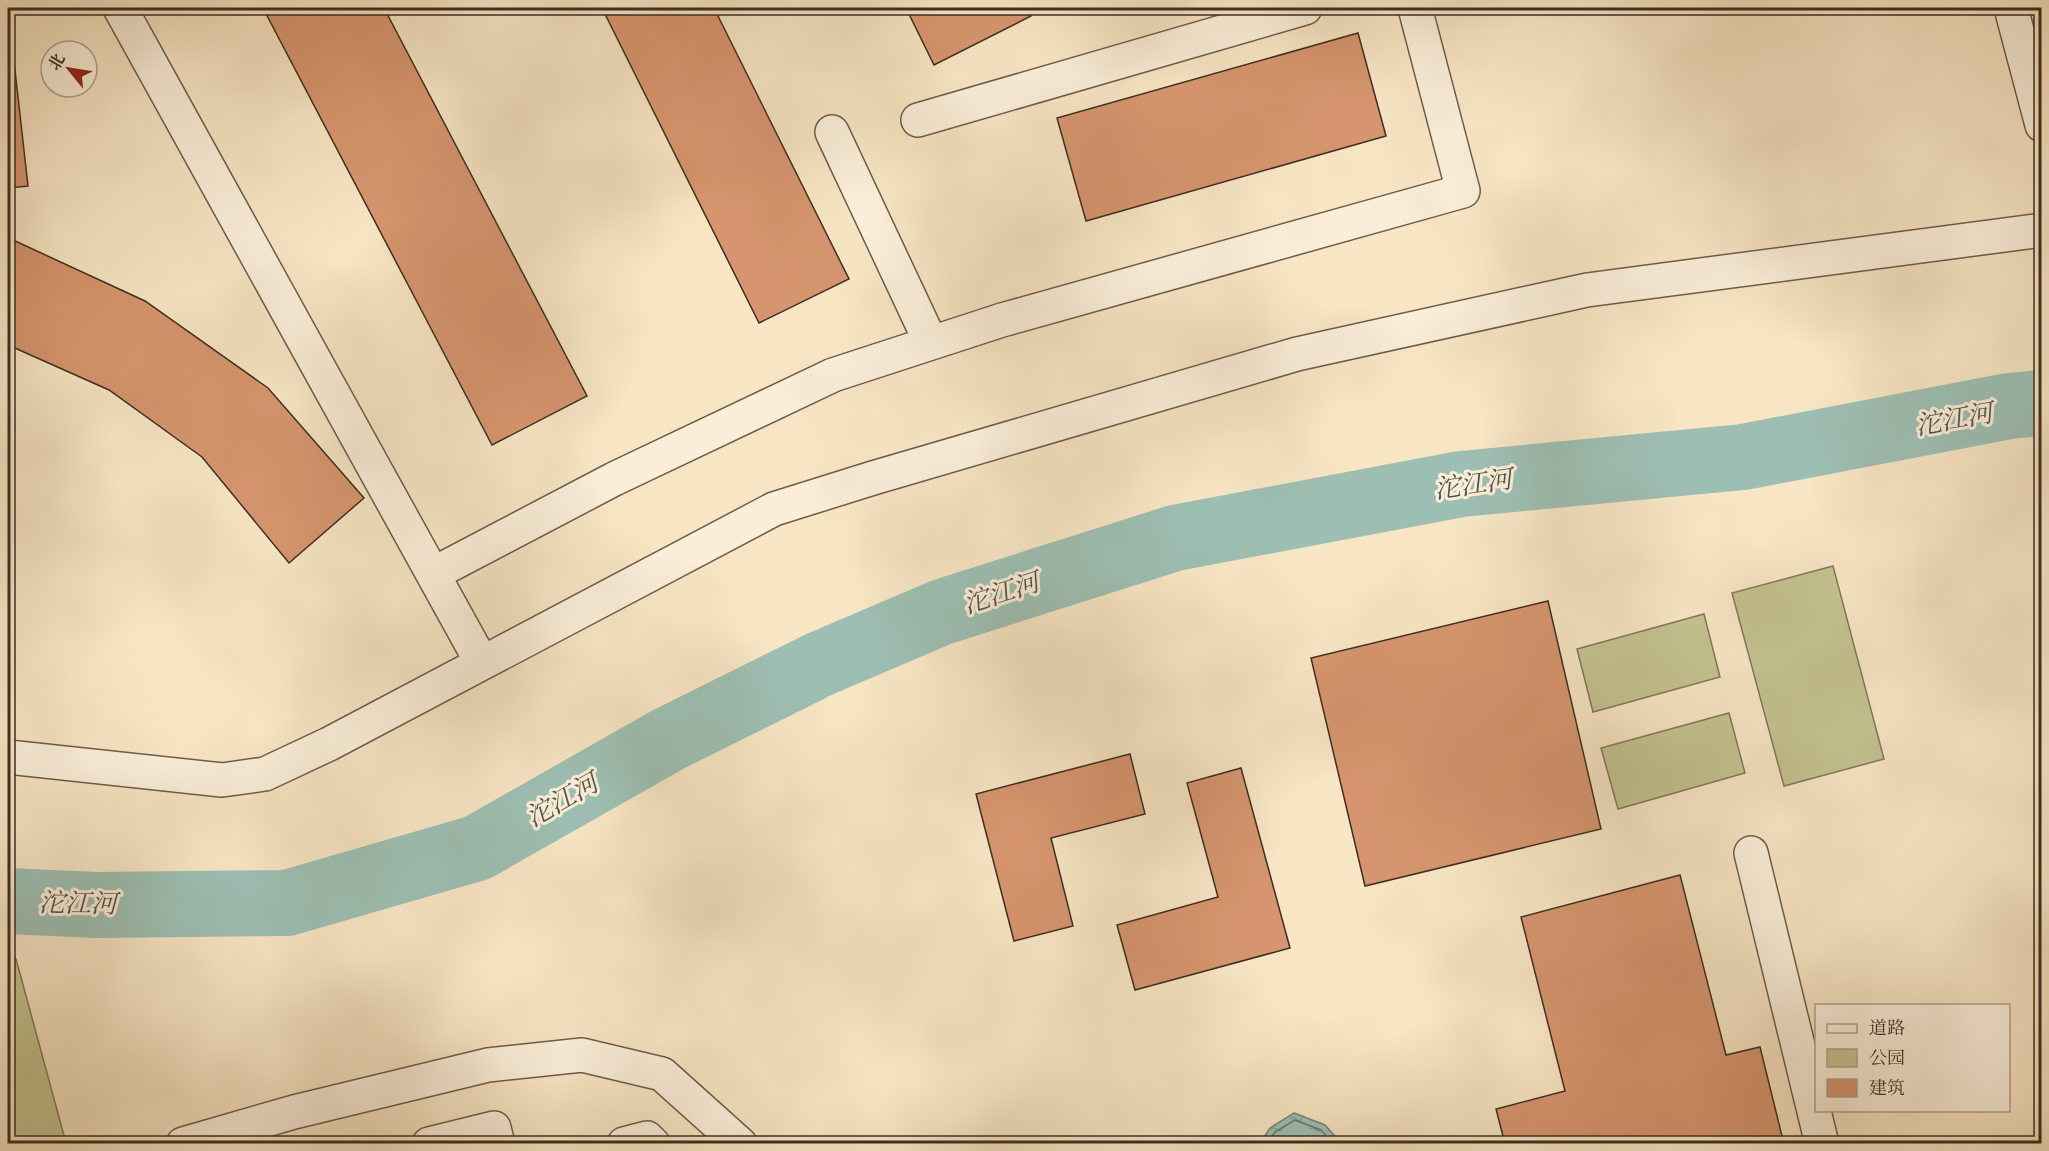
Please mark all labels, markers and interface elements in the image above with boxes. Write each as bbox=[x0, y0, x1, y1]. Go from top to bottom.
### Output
north arrow bbox=[39, 39, 99, 99]
text: 北 bbox=[44, 50, 71, 75]
water label: 沱江河 bbox=[1913, 396, 2000, 445]
water label: 沱江河 bbox=[1432, 462, 1518, 509]
water label: 沱江河 bbox=[959, 564, 1048, 624]
water label: 沱江河 bbox=[520, 765, 609, 837]
water label: 沱江河 bbox=[39, 886, 121, 924]
legend bbox=[1815, 1004, 2010, 1112]
text: 道路 bbox=[1869, 1017, 1905, 1042]
text: 公园 bbox=[1869, 1047, 1905, 1072]
text: 建筑 bbox=[1869, 1077, 1905, 1102]

